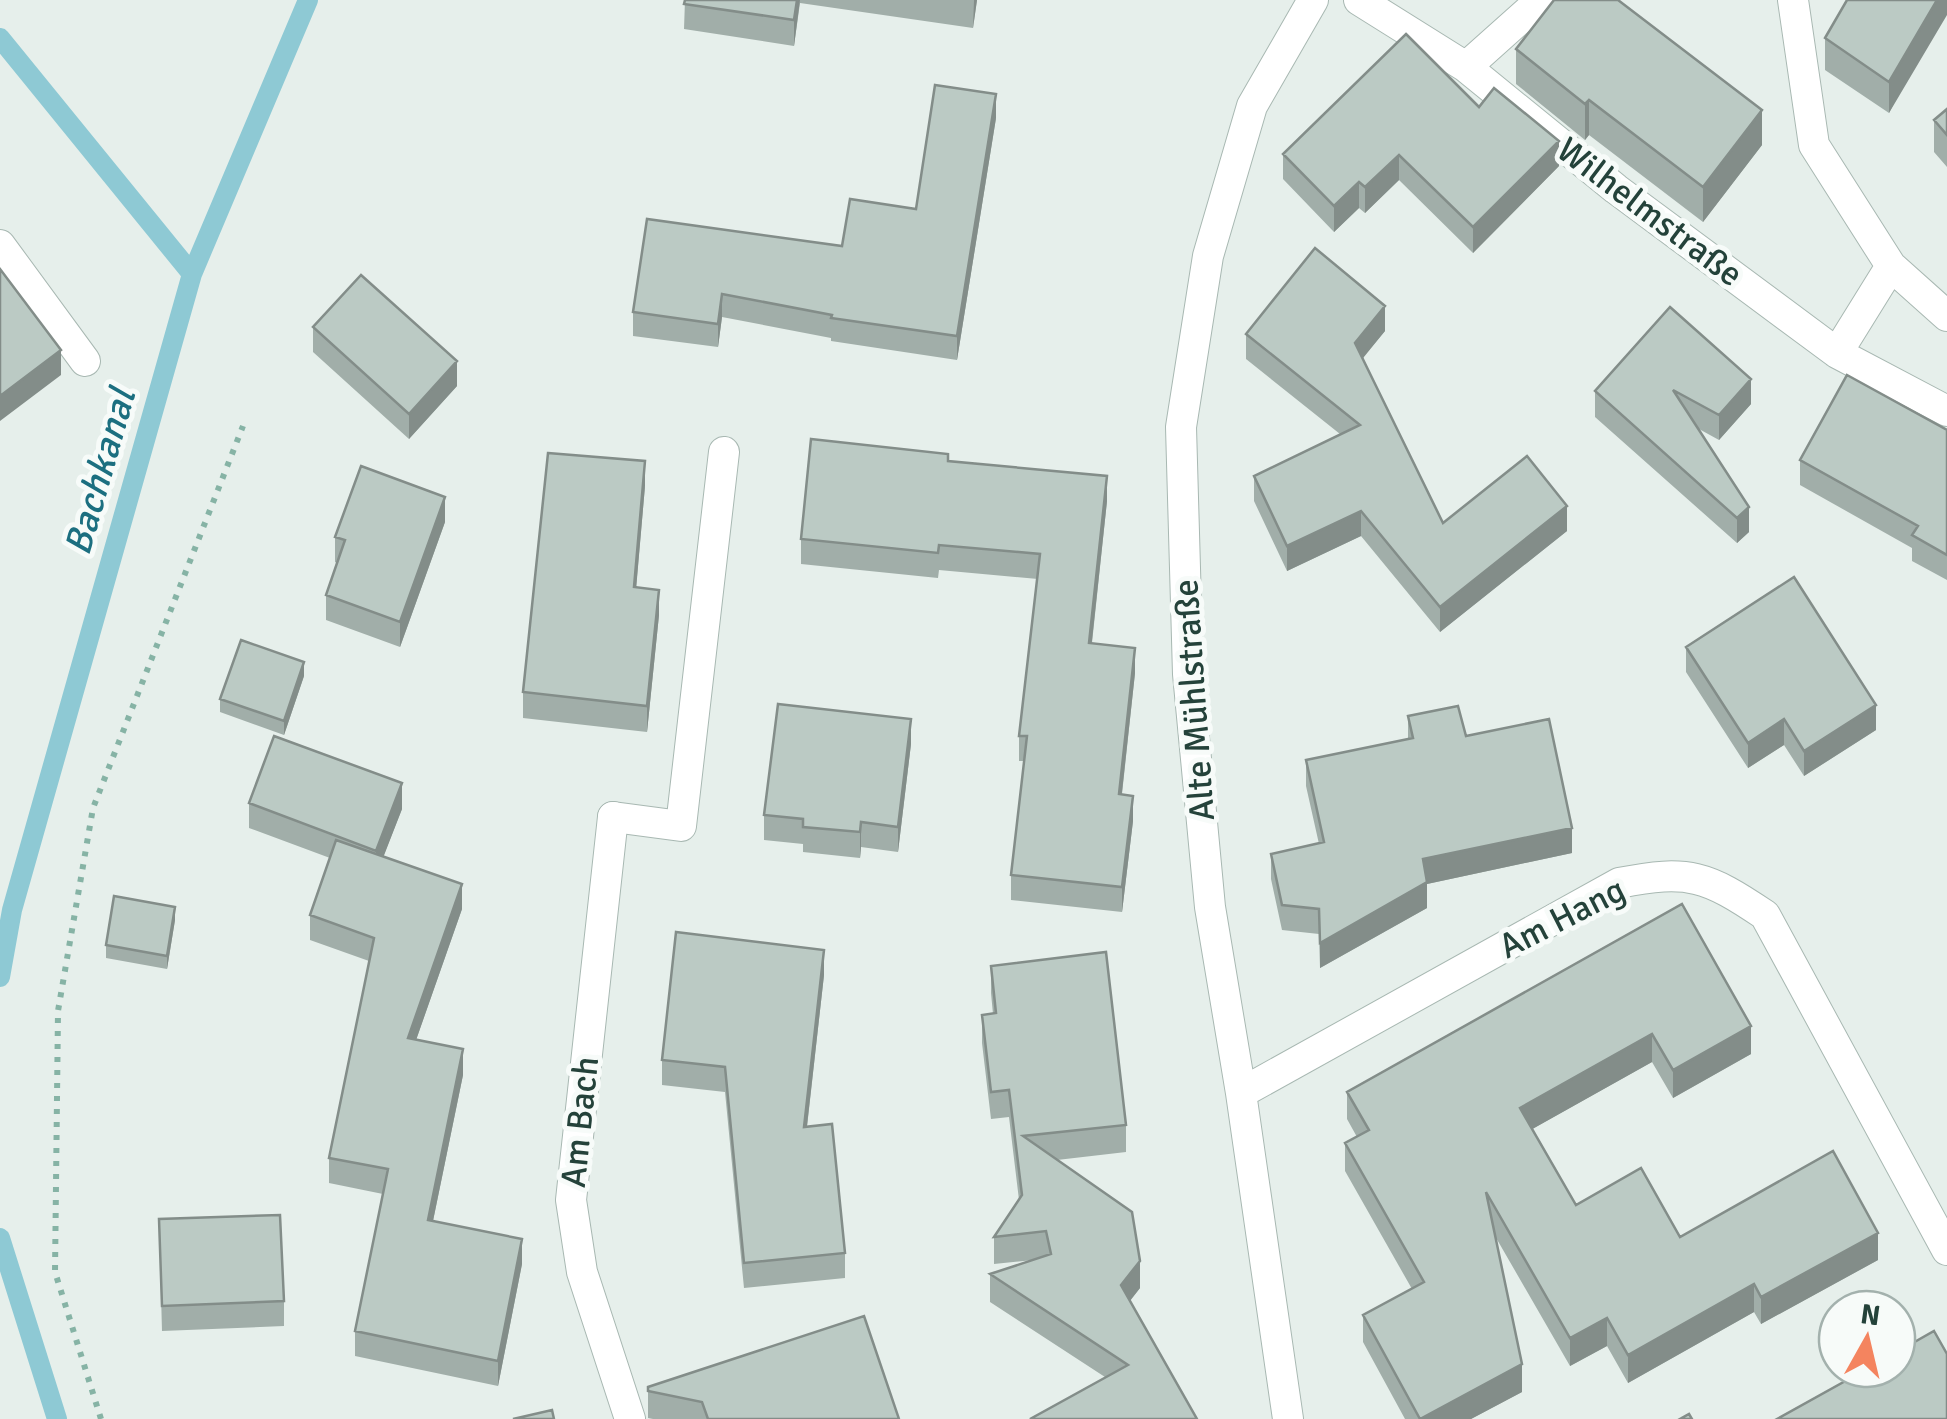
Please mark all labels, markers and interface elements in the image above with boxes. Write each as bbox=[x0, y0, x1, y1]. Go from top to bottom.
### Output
street label: Wilhelmstraße bbox=[1549, 128, 1751, 296]
water label: Bachkanal bbox=[54, 381, 147, 560]
street label: Alte Mühlstraße bbox=[1164, 578, 1224, 822]
street label: Am Hang bbox=[1492, 868, 1632, 968]
street label: Am Bach bbox=[552, 1054, 608, 1190]
north arrow bbox=[1817, 1289, 1917, 1389]
text: N bbox=[1858, 1297, 1882, 1333]

